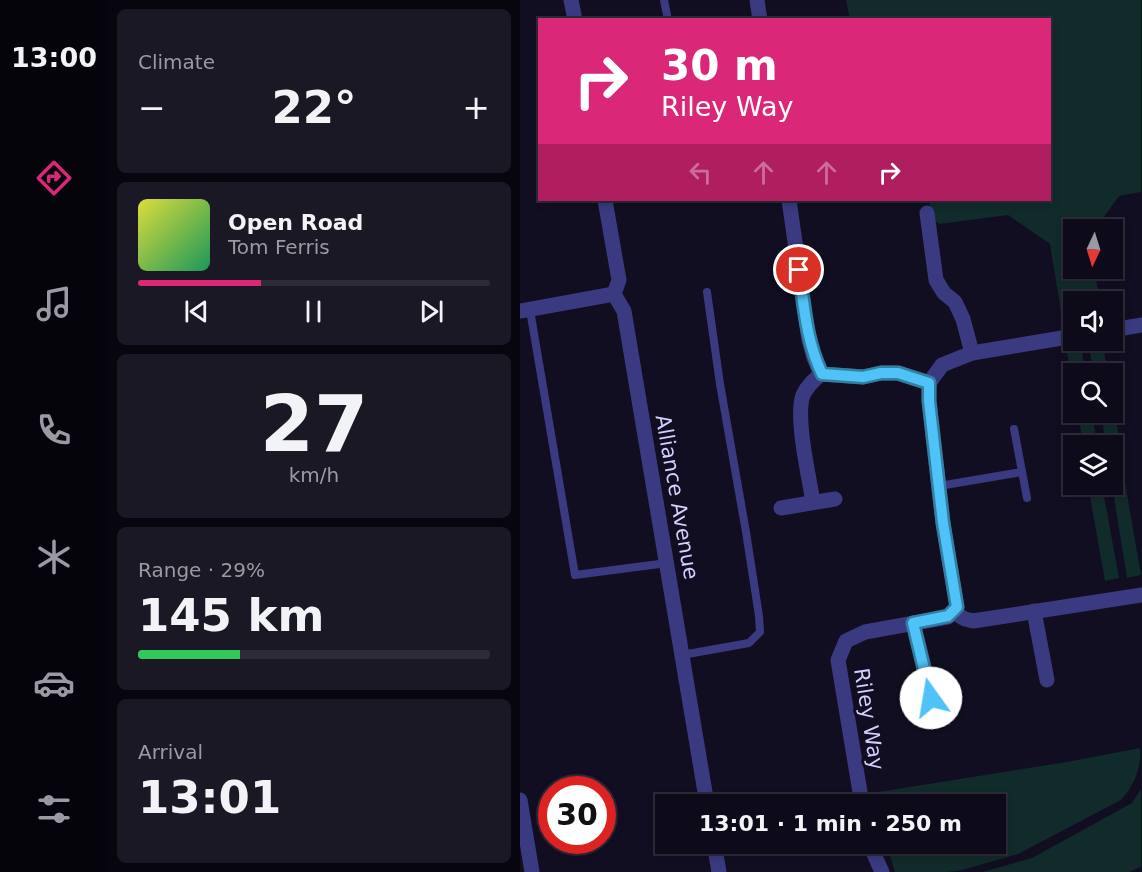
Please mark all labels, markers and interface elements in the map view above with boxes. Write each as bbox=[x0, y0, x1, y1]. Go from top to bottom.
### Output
text: 30 m bbox=[661, 41, 778, 90]
text: 13:00 bbox=[11, 42, 97, 73]
icon: right bbox=[562, 42, 640, 120]
text: Climate bbox=[138, 50, 215, 74]
text: 22° bbox=[271, 81, 357, 134]
text: − bbox=[138, 88, 166, 127]
text: + bbox=[462, 88, 490, 127]
text: Riley Way bbox=[661, 91, 793, 122]
icon: left bbox=[684, 156, 717, 189]
icon: ahead bbox=[747, 156, 780, 189]
icon: ahead bbox=[810, 156, 843, 189]
icon: right bbox=[873, 156, 906, 189]
icon: directions bbox=[33, 157, 75, 199]
text: Open Road bbox=[228, 210, 363, 235]
north arrow bbox=[1063, 219, 1123, 279]
map controls bbox=[1063, 219, 1123, 495]
text: Tom Ferris bbox=[228, 235, 330, 259]
pin bbox=[773, 244, 824, 295]
icon: arrive bbox=[782, 253, 815, 286]
icon: music bbox=[33, 283, 75, 325]
button: sound bbox=[1063, 291, 1123, 351]
icon: previous bbox=[180, 295, 213, 328]
icon: pause bbox=[297, 295, 330, 328]
icon: next bbox=[415, 295, 448, 328]
button: search bbox=[1063, 363, 1123, 423]
text: 27 bbox=[260, 379, 368, 469]
icon: phone bbox=[33, 409, 75, 451]
street label: Alliance Avenue bbox=[651, 413, 703, 581]
button: layers bbox=[1063, 435, 1123, 495]
text: km/h bbox=[289, 463, 339, 487]
icon: climate bbox=[33, 536, 75, 578]
text: Range · 29% bbox=[138, 558, 265, 582]
text: 145 km bbox=[138, 589, 324, 642]
icon: car bbox=[33, 662, 75, 704]
street label: Riley Way bbox=[849, 666, 889, 772]
position arrow bbox=[899, 666, 963, 730]
text: Arrival bbox=[138, 740, 203, 764]
text: 13:01 bbox=[138, 771, 281, 824]
speed limit sign: 30 bbox=[538, 776, 616, 854]
icon: filters bbox=[33, 788, 75, 830]
text: 13:01 · 1 min · 250 m bbox=[699, 811, 962, 836]

